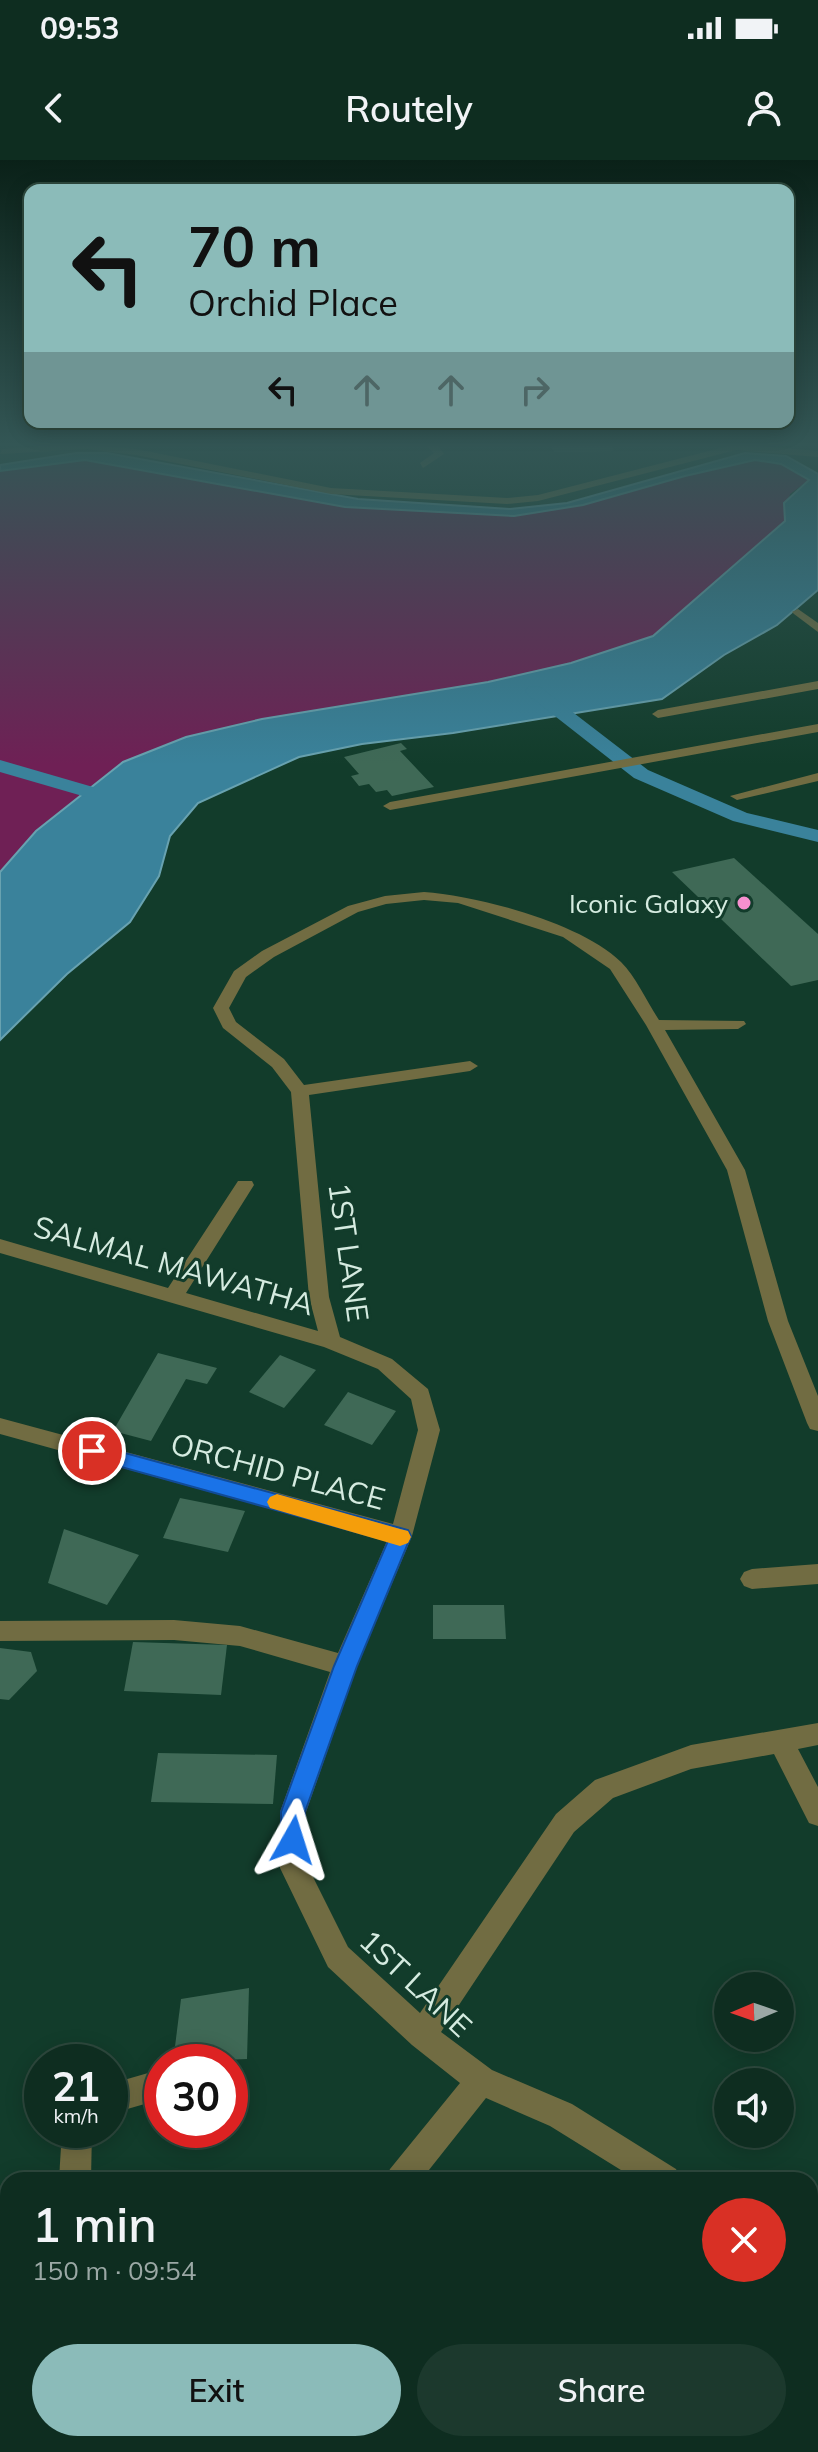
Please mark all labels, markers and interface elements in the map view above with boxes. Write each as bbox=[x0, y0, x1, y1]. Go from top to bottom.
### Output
text: 09:53 bbox=[40, 9, 119, 47]
icon: back bbox=[32, 86, 76, 130]
text: Routely bbox=[345, 86, 473, 131]
icon: person bbox=[742, 86, 786, 130]
text: 70 m bbox=[188, 211, 321, 281]
icon: left bbox=[56, 216, 160, 320]
text: Orchid Place bbox=[188, 280, 398, 325]
icon: left bbox=[261, 368, 305, 412]
icon: ahead bbox=[345, 368, 389, 412]
icon: ahead bbox=[429, 368, 473, 412]
icon: right bbox=[513, 368, 557, 412]
place label: Iconic Galaxy bbox=[569, 887, 728, 920]
marker: Iconic Galaxy bbox=[735, 894, 753, 912]
street label: 1ST LANE bbox=[320, 1180, 378, 1324]
street label: SALMAL MAWATHA bbox=[29, 1207, 319, 1323]
pin bbox=[58, 1417, 126, 1485]
street label: ORCHID PLACE bbox=[167, 1424, 389, 1518]
icon: arrive bbox=[70, 1429, 114, 1473]
position arrow bbox=[251, 1798, 335, 1882]
street label: 1ST LANE bbox=[352, 1921, 480, 2045]
north arrow bbox=[714, 1972, 794, 2052]
map controls bbox=[714, 1972, 794, 2148]
speed limit sign: 30 bbox=[144, 2044, 248, 2148]
text: 21 bbox=[52, 2061, 100, 2111]
button: sound bbox=[714, 2068, 794, 2148]
text: km/h bbox=[53, 2103, 99, 2128]
text: 1 min bbox=[32, 2194, 157, 2254]
button: close bbox=[702, 2198, 786, 2282]
text: 150 m · 09:54 bbox=[32, 2254, 196, 2287]
button: Exit bbox=[32, 2344, 401, 2436]
button: Share bbox=[417, 2344, 786, 2436]

